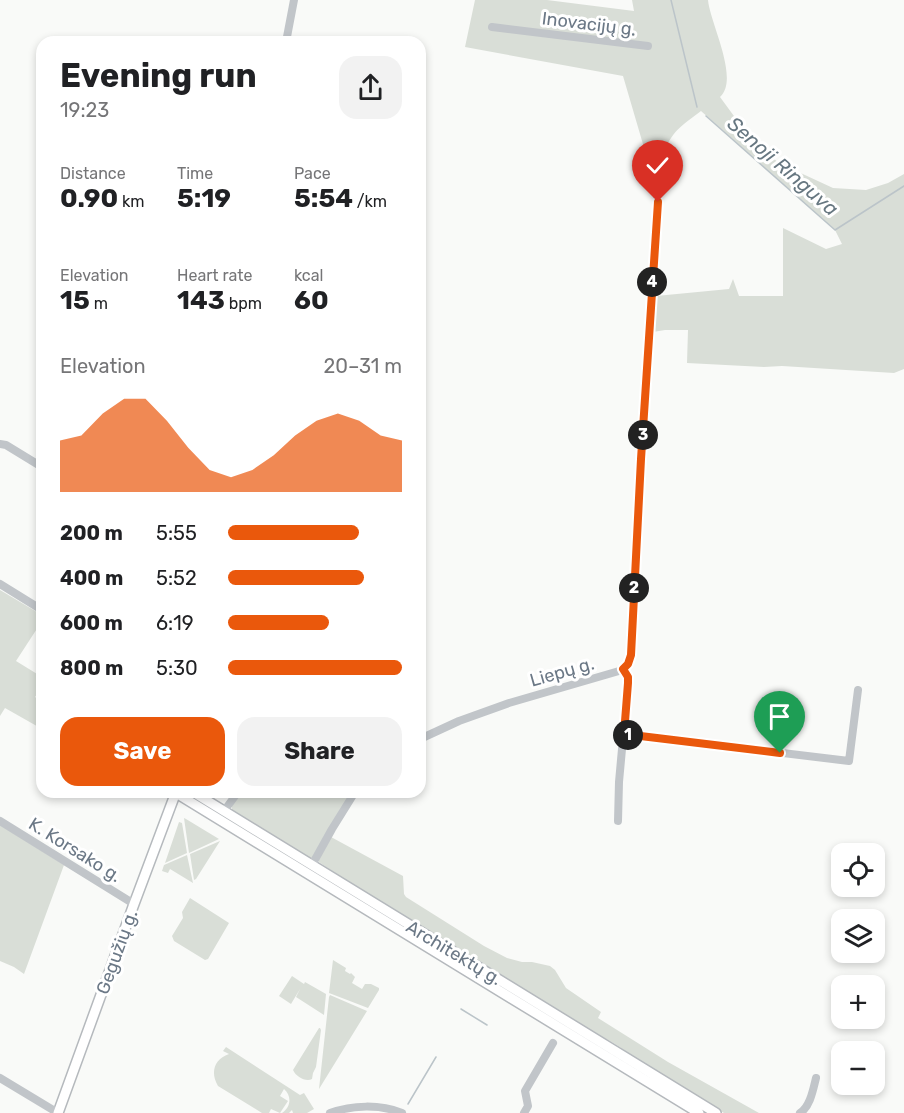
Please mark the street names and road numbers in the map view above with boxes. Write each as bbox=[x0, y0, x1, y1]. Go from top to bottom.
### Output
street label: Inovacijų g. bbox=[541, 7, 637, 41]
street label: Liepų g. bbox=[527, 652, 597, 692]
street label: K. Korsako g. bbox=[25, 813, 125, 887]
street label: Gegužių g. bbox=[92, 907, 142, 997]
street label: Architektų g. bbox=[402, 916, 506, 990]

